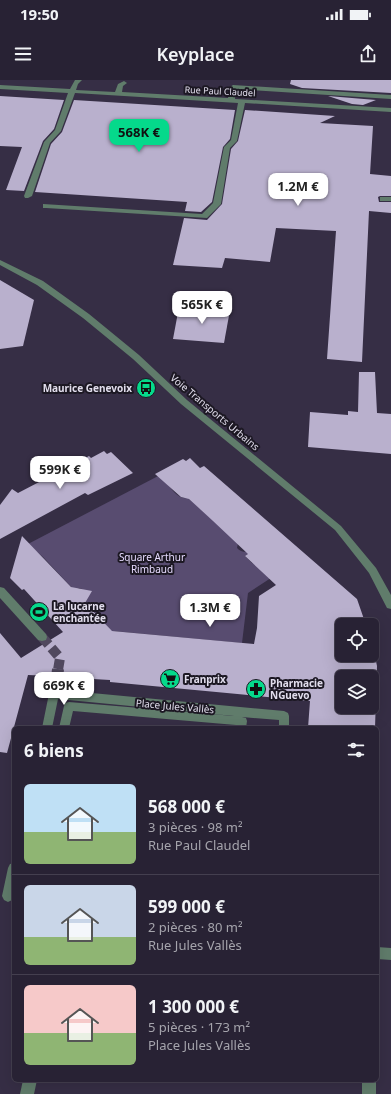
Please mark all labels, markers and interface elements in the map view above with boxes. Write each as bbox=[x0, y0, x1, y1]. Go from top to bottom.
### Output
text: 19:50 bbox=[20, 4, 59, 24]
text: Keyplace bbox=[156, 42, 235, 66]
icon: menu bbox=[12, 43, 34, 65]
icon: share bbox=[357, 43, 379, 65]
street label: Rue Paul Claudel bbox=[184, 83, 256, 99]
pin: 568K € bbox=[106, 119, 172, 153]
text: 568K € bbox=[118, 123, 160, 141]
pin: 1.2M € bbox=[265, 173, 331, 207]
text: 1.2M € bbox=[277, 177, 319, 195]
pin: 565K € bbox=[169, 291, 235, 325]
text: 565K € bbox=[181, 295, 223, 313]
street label: Voie Transports Urbains bbox=[167, 371, 263, 454]
bus stop icon: Maurice Genevoix bbox=[135, 377, 157, 399]
place label: Maurice Genevoix bbox=[43, 381, 132, 395]
pin: 599K € bbox=[27, 456, 93, 490]
text: 599K € bbox=[39, 460, 81, 478]
park label: Square Arthur Rimbaud bbox=[119, 550, 185, 576]
pin: 1.3M € bbox=[177, 594, 243, 628]
text: 1.3M € bbox=[189, 598, 231, 616]
place label: La lucarne enchantée bbox=[53, 599, 106, 625]
sports icon: La lucarne enchantée bbox=[28, 601, 50, 623]
map controls bbox=[335, 618, 379, 714]
button: locate bbox=[335, 618, 379, 662]
supermarket icon: Franprix bbox=[159, 668, 181, 690]
button: layers bbox=[335, 670, 379, 714]
pin: 669K € bbox=[31, 672, 97, 706]
place label: Franprix bbox=[184, 672, 226, 686]
text: 669K € bbox=[43, 676, 85, 694]
place label: Pharmacie NGuevo bbox=[270, 676, 323, 702]
pharmacy icon: Pharmacie NGuevo bbox=[245, 678, 267, 700]
street label: Place Jules Vallès bbox=[135, 696, 215, 716]
text: 6 biens bbox=[24, 739, 84, 762]
icon: filters bbox=[345, 739, 367, 761]
text: 568 000 € bbox=[148, 795, 225, 818]
icon: home bbox=[56, 800, 104, 848]
text: 3 pièces · 98 m² bbox=[148, 818, 243, 836]
text: Rue Paul Claudel bbox=[148, 836, 250, 854]
text: 599 000 € bbox=[148, 895, 225, 918]
icon: home bbox=[56, 901, 104, 949]
text: 2 pièces · 80 m² bbox=[148, 918, 243, 936]
text: Rue Jules Vallès bbox=[148, 936, 242, 954]
text: 1 300 000 € bbox=[148, 995, 239, 1018]
icon: home bbox=[56, 1001, 104, 1049]
text: 5 pièces · 173 m² bbox=[148, 1018, 250, 1036]
text: Place Jules Vallès bbox=[148, 1036, 250, 1054]

